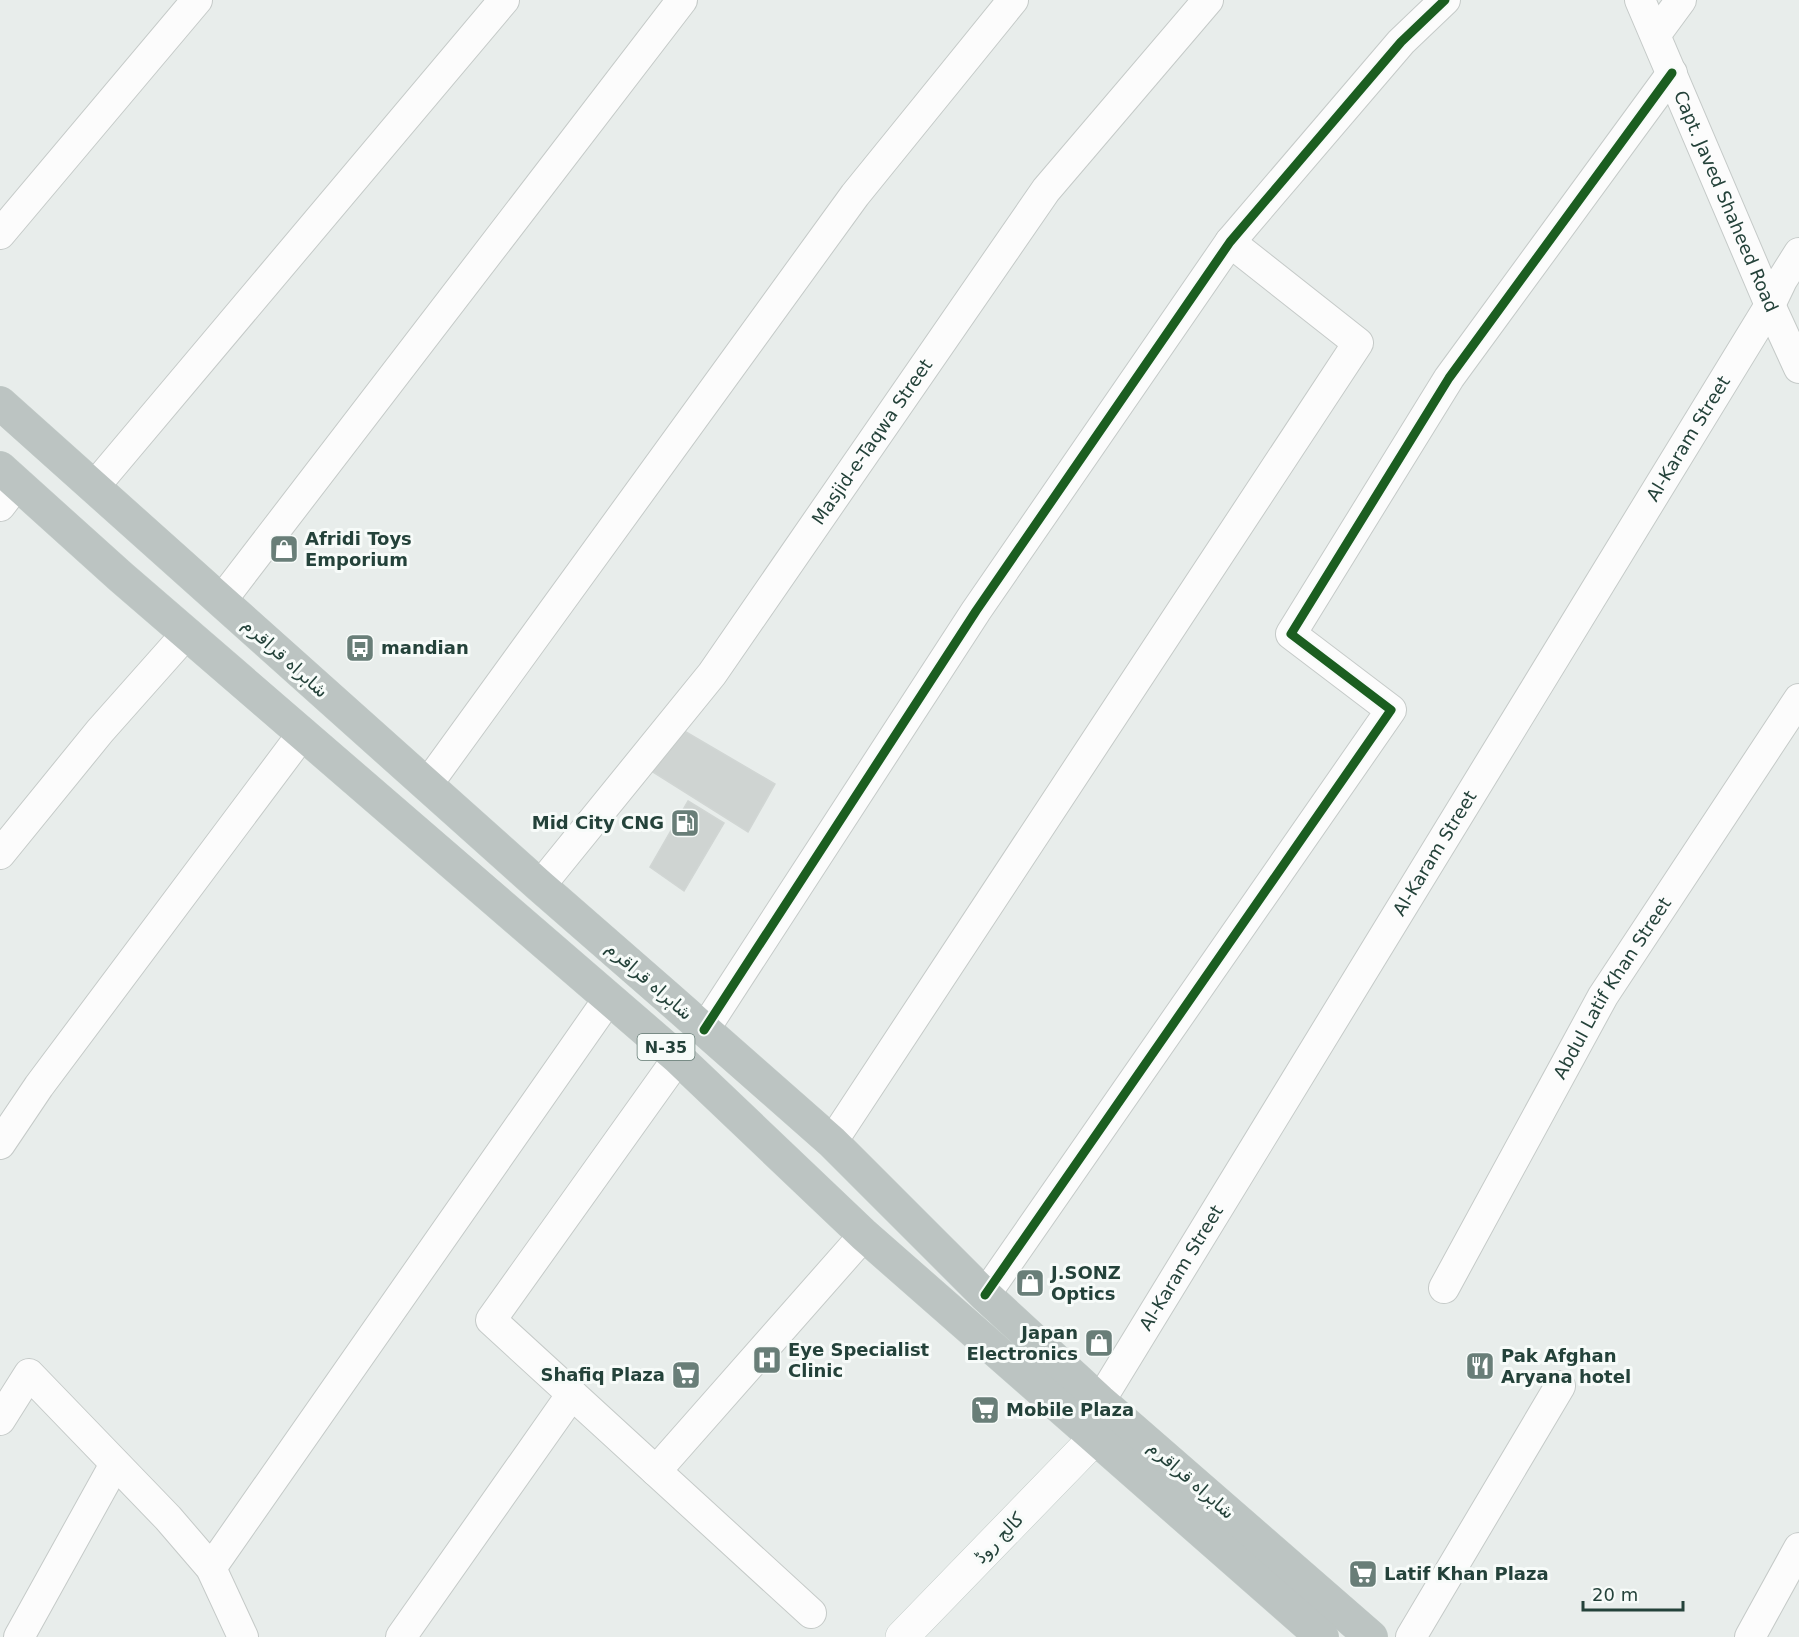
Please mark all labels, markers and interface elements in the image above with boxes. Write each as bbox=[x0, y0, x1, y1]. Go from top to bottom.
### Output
street label: Capt. Javed Shaheed Road bbox=[1670, 87, 1783, 315]
street label: Masjid-e-Taqwa Street bbox=[807, 355, 936, 528]
street label: Al-Karam Street bbox=[1642, 372, 1734, 505]
place label: Afridi Toys Emporium bbox=[305, 528, 412, 570]
shop icon: Afridi Toys Emporium bbox=[268, 533, 300, 565]
street label: شاہراہ قراقرم bbox=[237, 614, 332, 703]
bus stop icon: mandian bbox=[344, 632, 376, 664]
place label: mandian bbox=[381, 637, 469, 658]
street label: Al-Karam Street bbox=[1388, 787, 1481, 919]
fuel station icon: Mid City CNG bbox=[669, 807, 701, 839]
place label: Mid City CNG bbox=[532, 812, 664, 833]
street label: Abdul Latif Khan Street bbox=[1549, 893, 1675, 1082]
street label: شاہراہ قراقرم bbox=[600, 937, 697, 1025]
road number: N-35 bbox=[638, 1034, 694, 1060]
street label: Al-Karam Street bbox=[1135, 1201, 1227, 1334]
place label: J.SONZ Optics bbox=[1049, 1262, 1121, 1304]
shop icon: J.SONZ Optics bbox=[1014, 1267, 1046, 1299]
place label: Japan Electronics bbox=[966, 1322, 1078, 1364]
shop icon: Japan Electronics bbox=[1083, 1327, 1115, 1359]
place label: Eye Specialist Clinic bbox=[788, 1339, 930, 1381]
hospital icon: Eye Specialist Clinic bbox=[751, 1344, 783, 1376]
place label: Pak Afghan Aryana hotel bbox=[1501, 1345, 1631, 1387]
restaurant icon: Pak Afghan Aryana hotel bbox=[1464, 1350, 1496, 1382]
supermarket icon: Shafiq Plaza bbox=[670, 1359, 702, 1391]
place label: Shafiq Plaza bbox=[540, 1364, 665, 1385]
supermarket icon: Mobile Plaza bbox=[969, 1394, 1001, 1426]
place label: Mobile Plaza bbox=[1006, 1399, 1134, 1420]
street label: شاہراہ قراقرم bbox=[1142, 1436, 1239, 1524]
street label: کالج روڈ bbox=[969, 1508, 1029, 1568]
supermarket icon: Latif Khan Plaza bbox=[1347, 1558, 1379, 1590]
place label: Latif Khan Plaza bbox=[1384, 1563, 1549, 1584]
scale bar bbox=[1583, 1574, 1684, 1612]
text: 20 m bbox=[1592, 1584, 1638, 1605]

